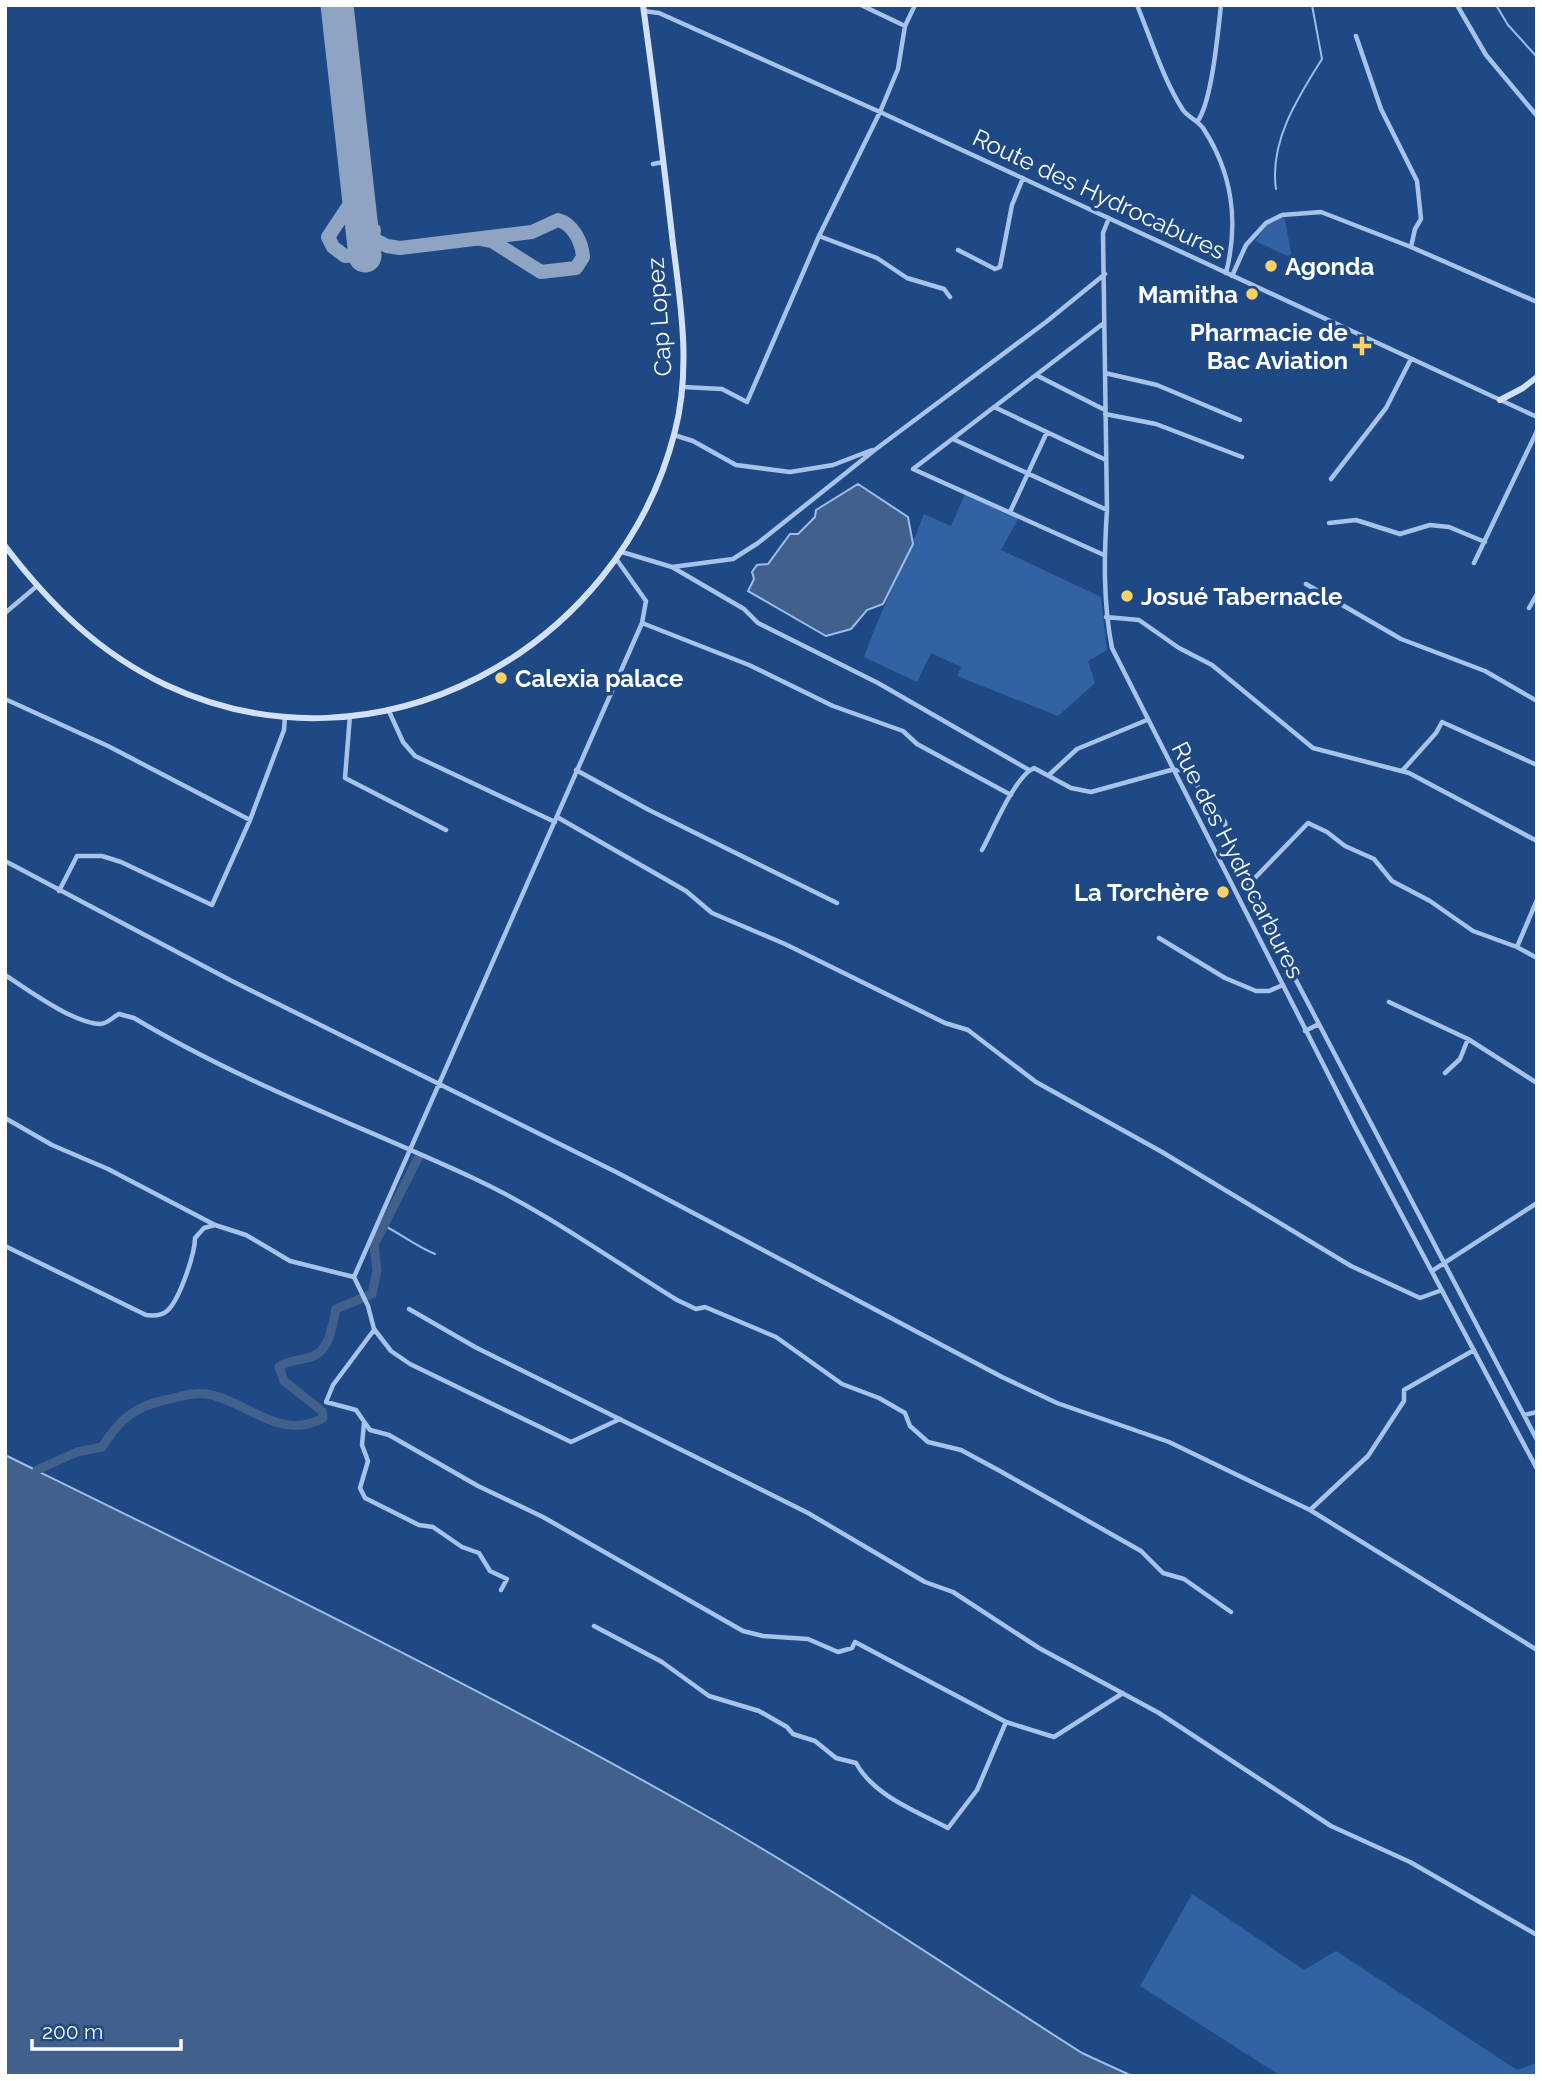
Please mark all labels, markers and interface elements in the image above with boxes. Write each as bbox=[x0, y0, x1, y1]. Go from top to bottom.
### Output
street label: Route des Hydrocabures bbox=[968, 123, 1230, 265]
place label: Agonda bbox=[1285, 252, 1375, 281]
street label: Cap Lopez bbox=[640, 257, 678, 377]
marker: Agonda bbox=[1263, 258, 1279, 274]
place label: Mamitha bbox=[1138, 280, 1238, 309]
marker: Mamitha bbox=[1244, 286, 1260, 302]
place label: Pharmacie de Bac Aviation bbox=[1190, 318, 1348, 375]
marker: Pharmacie de Bac Aviation bbox=[1354, 338, 1370, 354]
place label: Josué Tabernacle bbox=[1141, 582, 1342, 611]
marker: Josué Tabernacle bbox=[1119, 588, 1135, 604]
place label: Calexia palace bbox=[515, 664, 683, 693]
marker: Calexia palace bbox=[493, 670, 509, 686]
street label: Rue des Hydrocarbures bbox=[1166, 737, 1310, 983]
place label: La Torchère bbox=[1074, 878, 1209, 907]
marker: La Torchère bbox=[1215, 884, 1231, 900]
scale bar bbox=[32, 2008, 180, 2052]
text: 200 m bbox=[42, 2019, 103, 2044]

